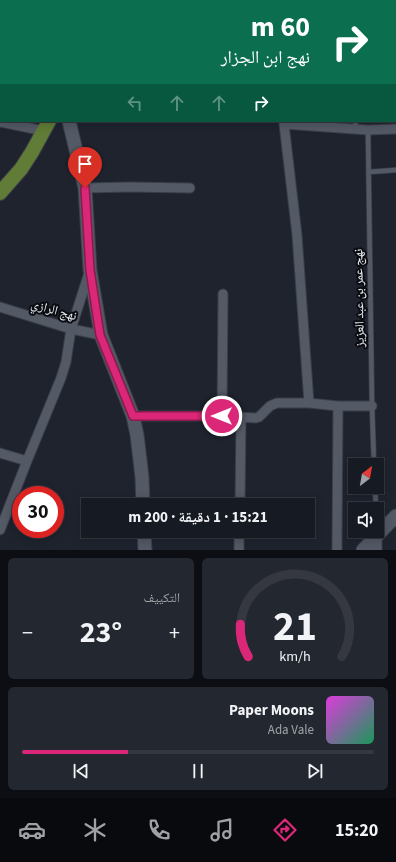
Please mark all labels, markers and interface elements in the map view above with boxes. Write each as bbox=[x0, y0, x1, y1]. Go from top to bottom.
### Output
text: 60 m bbox=[251, 7, 310, 47]
icon: right bbox=[324, 16, 376, 68]
text: نهج ابن الجزار bbox=[221, 45, 310, 70]
icon: left bbox=[124, 92, 146, 114]
icon: ahead bbox=[166, 92, 188, 114]
icon: ahead bbox=[208, 92, 230, 114]
icon: right bbox=[250, 92, 272, 114]
pin bbox=[68, 147, 102, 188]
icon: arrive bbox=[74, 153, 96, 175]
street label: نهج عمر بن عبد العزيز bbox=[349, 249, 369, 348]
street label: نهج الرازي bbox=[29, 295, 79, 326]
position arrow bbox=[201, 395, 243, 437]
north arrow bbox=[348, 458, 384, 494]
map controls bbox=[348, 458, 384, 538]
speed limit sign: 30 bbox=[12, 486, 64, 538]
button: sound bbox=[348, 502, 384, 538]
text: 15:21 · 1 دقيقة · 200 m bbox=[128, 507, 268, 528]
text: التكييف bbox=[144, 589, 180, 607]
text: 21 bbox=[273, 596, 317, 656]
text: 23° bbox=[80, 611, 122, 654]
text: − bbox=[22, 617, 33, 649]
text: + bbox=[169, 617, 180, 649]
text: km/h bbox=[279, 645, 311, 666]
text: Paper Moons bbox=[229, 700, 314, 721]
text: Ada Vale bbox=[268, 721, 314, 739]
icon: previous bbox=[70, 760, 92, 782]
icon: pause bbox=[187, 760, 209, 782]
icon: next bbox=[304, 760, 326, 782]
icon: car bbox=[18, 816, 46, 844]
icon: climate bbox=[81, 816, 109, 844]
icon: phone bbox=[145, 816, 173, 844]
icon: music bbox=[208, 816, 236, 844]
icon: directions bbox=[271, 816, 299, 844]
text: 15:20 bbox=[335, 818, 378, 843]

